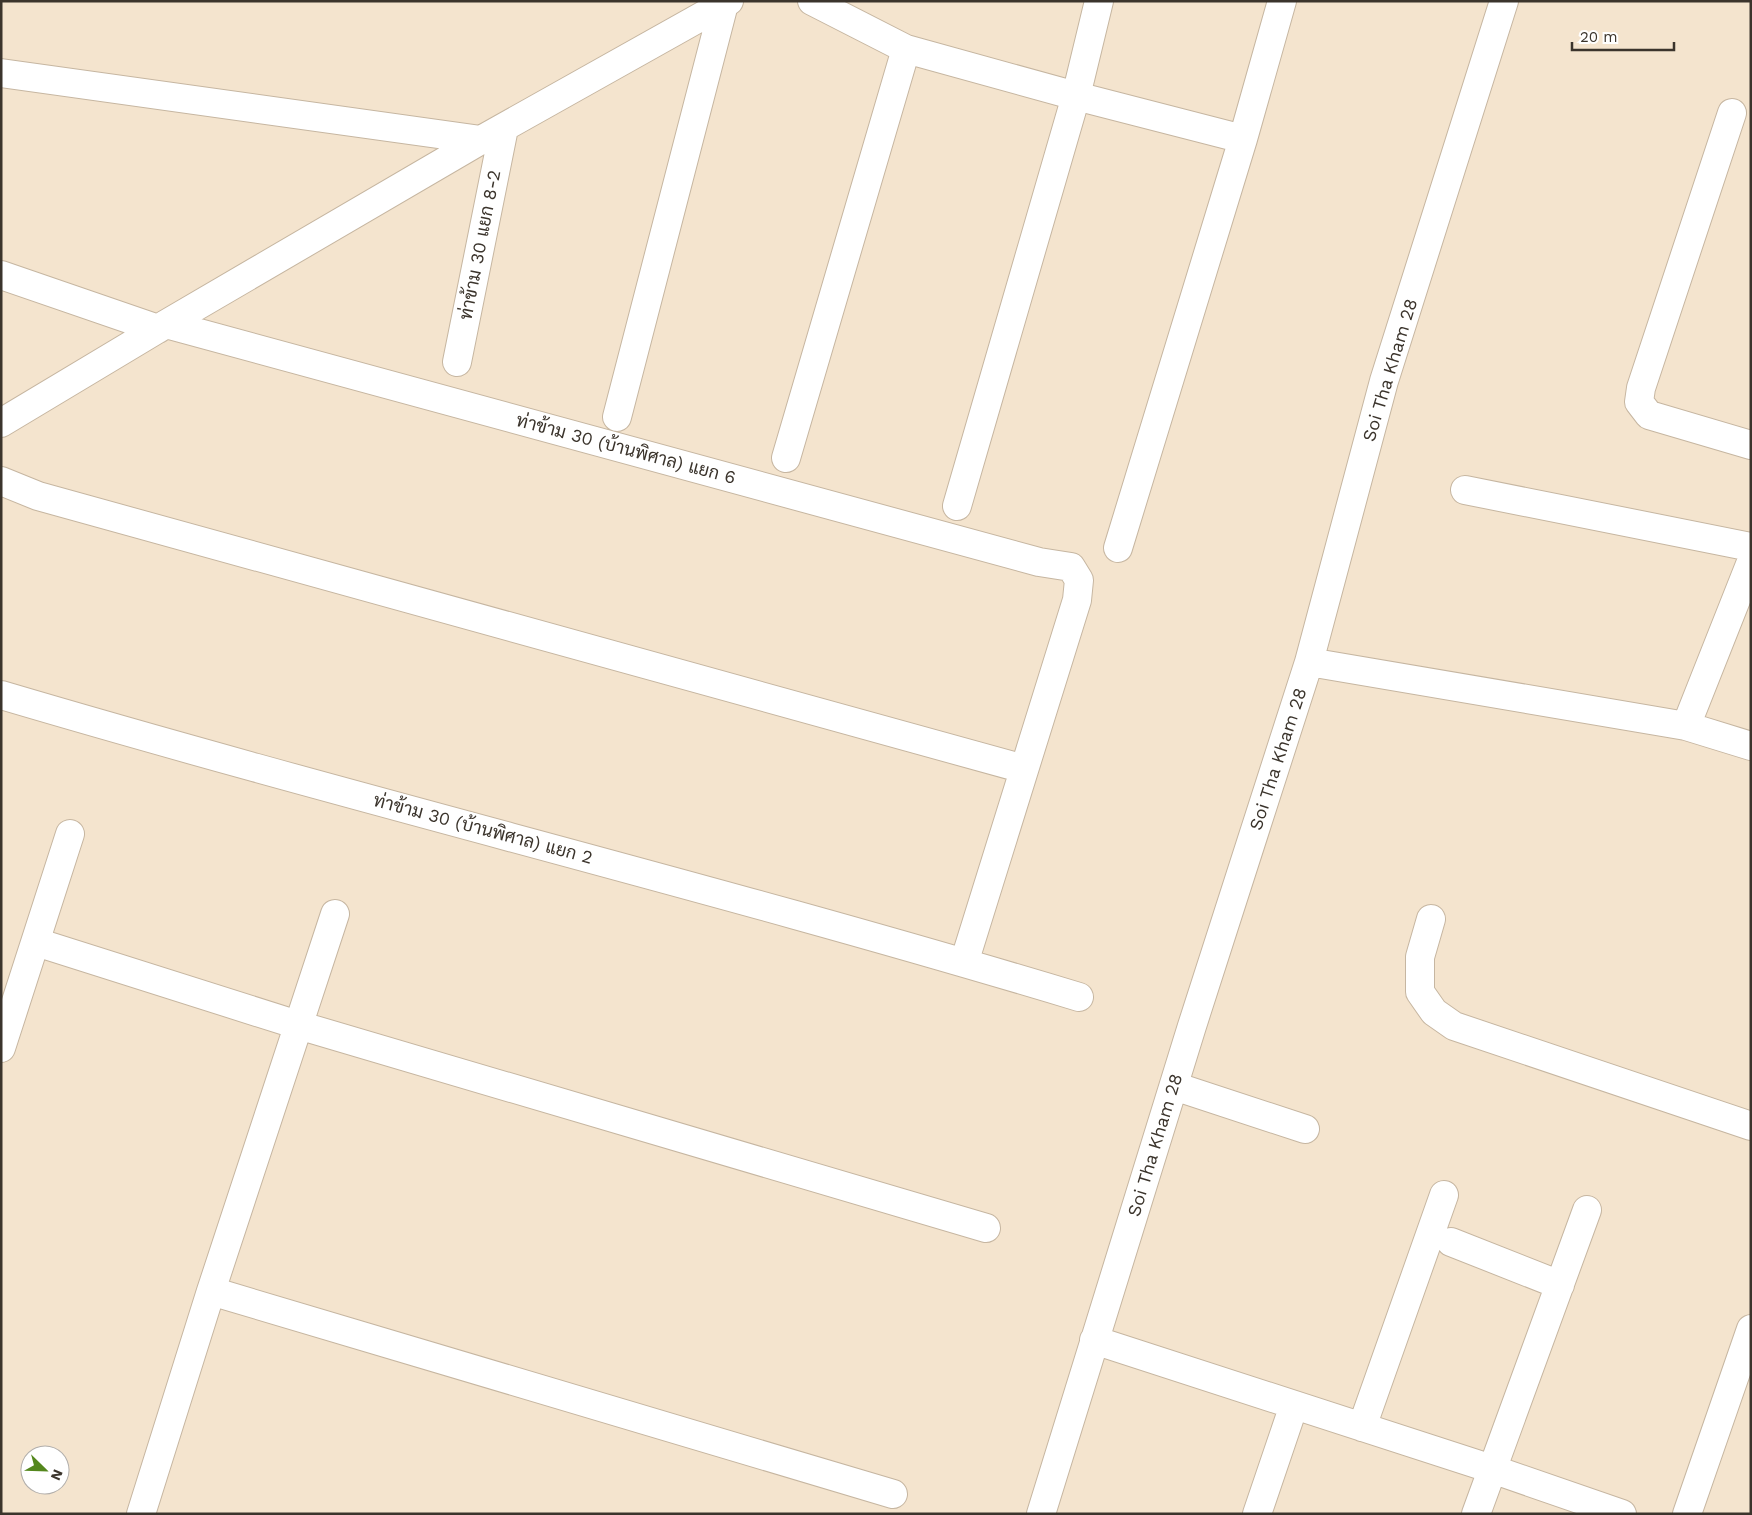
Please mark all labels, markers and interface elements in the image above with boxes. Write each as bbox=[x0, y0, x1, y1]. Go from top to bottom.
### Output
scale bar bbox=[1572, 20, 1674, 52]
text: 20 m bbox=[1580, 28, 1618, 46]
street label: ท่าข้าม 30 แยก 8-2 bbox=[454, 168, 504, 322]
street label: Soi Tha Kham 28 bbox=[1358, 296, 1421, 444]
street label: ท่าข้าม 30 (บ้านพิศาล) แยก 6 bbox=[514, 408, 739, 488]
street label: Soi Tha Kham 28 bbox=[1245, 685, 1310, 833]
street label: ท่าข้าม 30 (บ้านพิศาล) แยก 2 bbox=[371, 788, 595, 868]
street label: Soi Tha Kham 28 bbox=[1123, 1071, 1186, 1219]
north arrow bbox=[20, 1445, 70, 1495]
text: N bbox=[48, 1467, 66, 1483]

